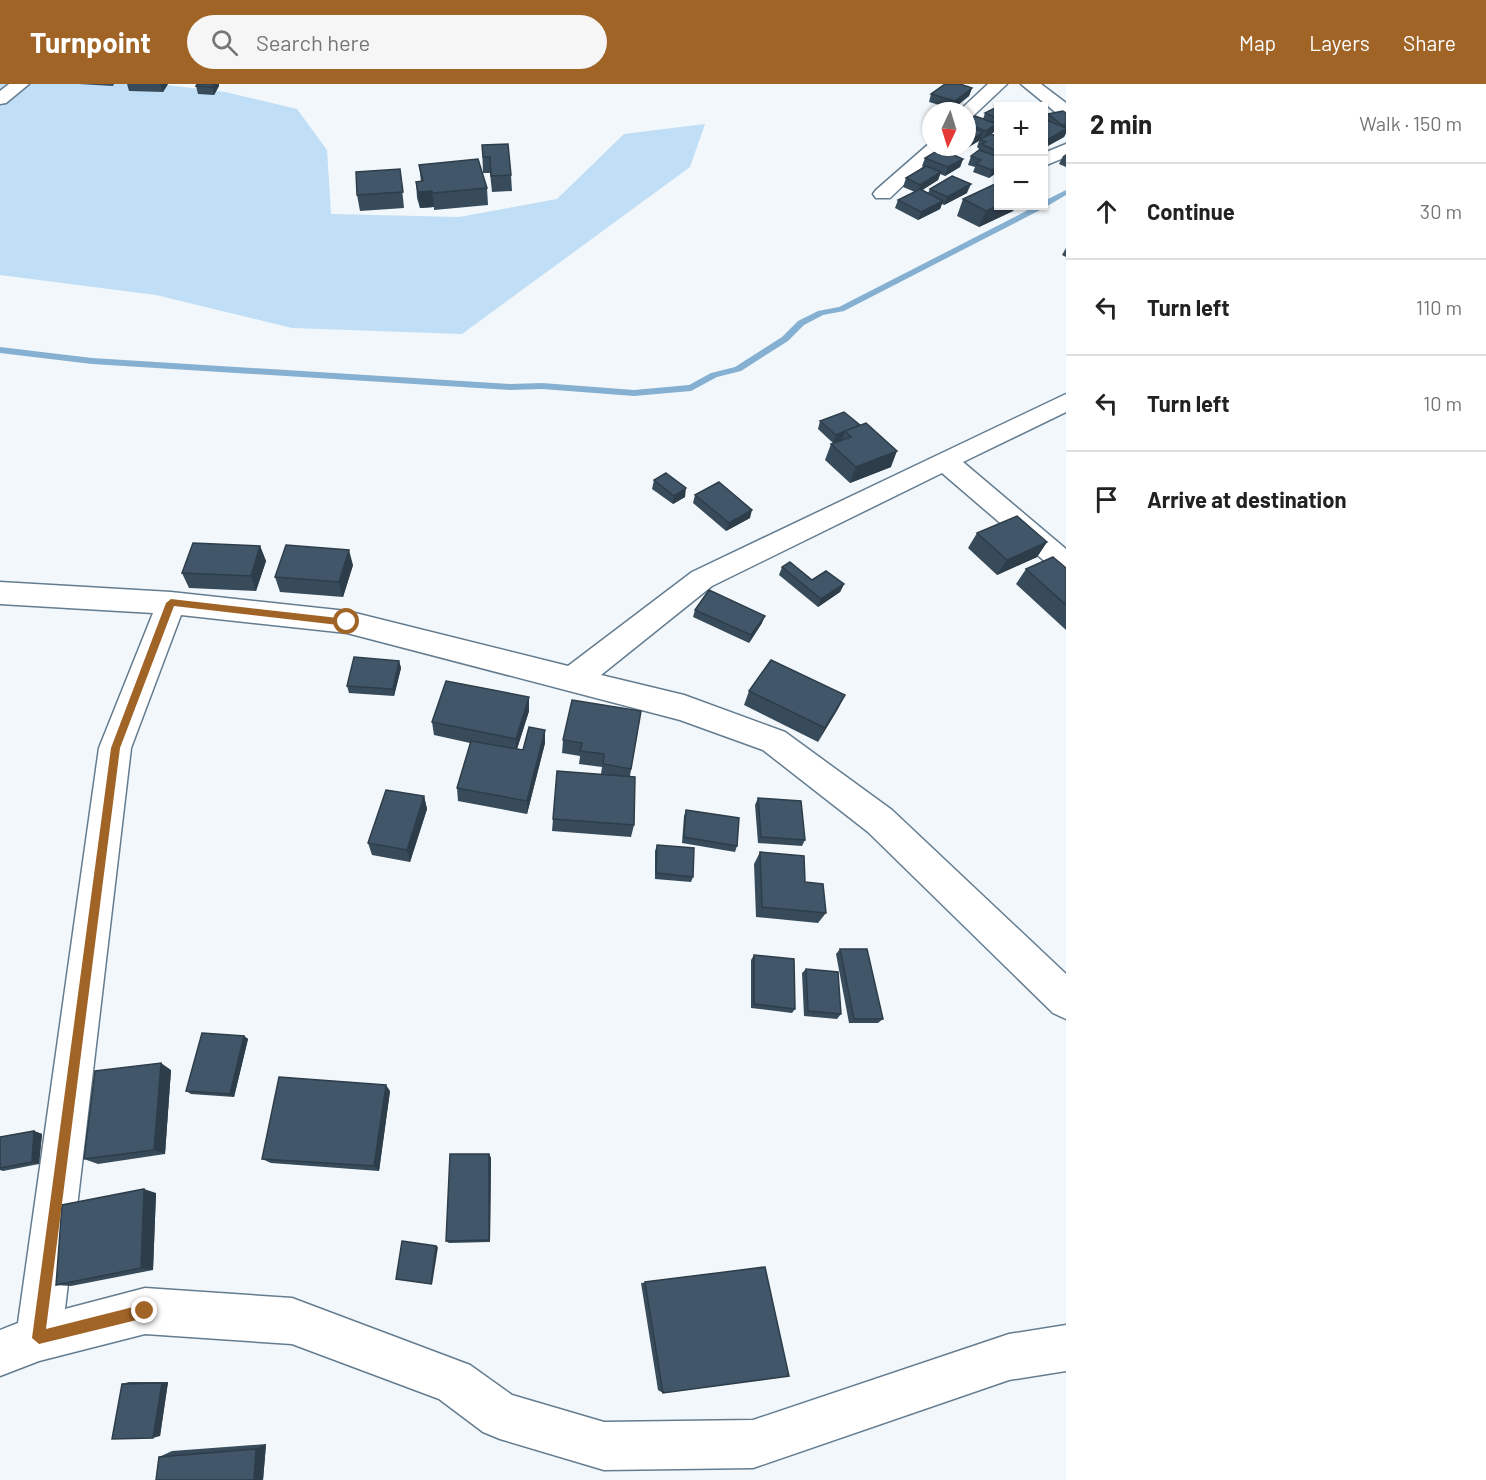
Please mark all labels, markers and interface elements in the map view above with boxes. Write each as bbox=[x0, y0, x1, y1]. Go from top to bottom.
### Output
search box bbox=[187, 15, 607, 69]
text: Turnpoint bbox=[30, 25, 151, 59]
icon: search bbox=[208, 26, 241, 59]
text: Search here bbox=[256, 29, 370, 55]
text: Map bbox=[1239, 30, 1276, 55]
text: Layers bbox=[1309, 30, 1370, 55]
text: Share bbox=[1403, 30, 1456, 55]
north arrow bbox=[922, 102, 976, 156]
map controls bbox=[994, 102, 1048, 210]
button: + bbox=[994, 102, 1048, 156]
text: 2 min bbox=[1090, 108, 1152, 139]
text: Walk · 150 m bbox=[1359, 111, 1462, 135]
button: − bbox=[994, 156, 1048, 210]
icon: ahead bbox=[1090, 195, 1123, 228]
text: Continue bbox=[1147, 198, 1235, 224]
text: 30 m bbox=[1420, 199, 1462, 223]
icon: left bbox=[1090, 291, 1123, 324]
text: Turn left bbox=[1147, 294, 1230, 320]
text: 110 m bbox=[1416, 295, 1462, 319]
icon: left bbox=[1090, 387, 1123, 420]
text: Turn left bbox=[1147, 390, 1230, 416]
text: 10 m bbox=[1423, 391, 1462, 415]
icon: arrive bbox=[1090, 483, 1123, 516]
text: Arrive at destination bbox=[1147, 486, 1346, 512]
route start bbox=[333, 608, 359, 634]
route end bbox=[131, 1297, 157, 1323]

